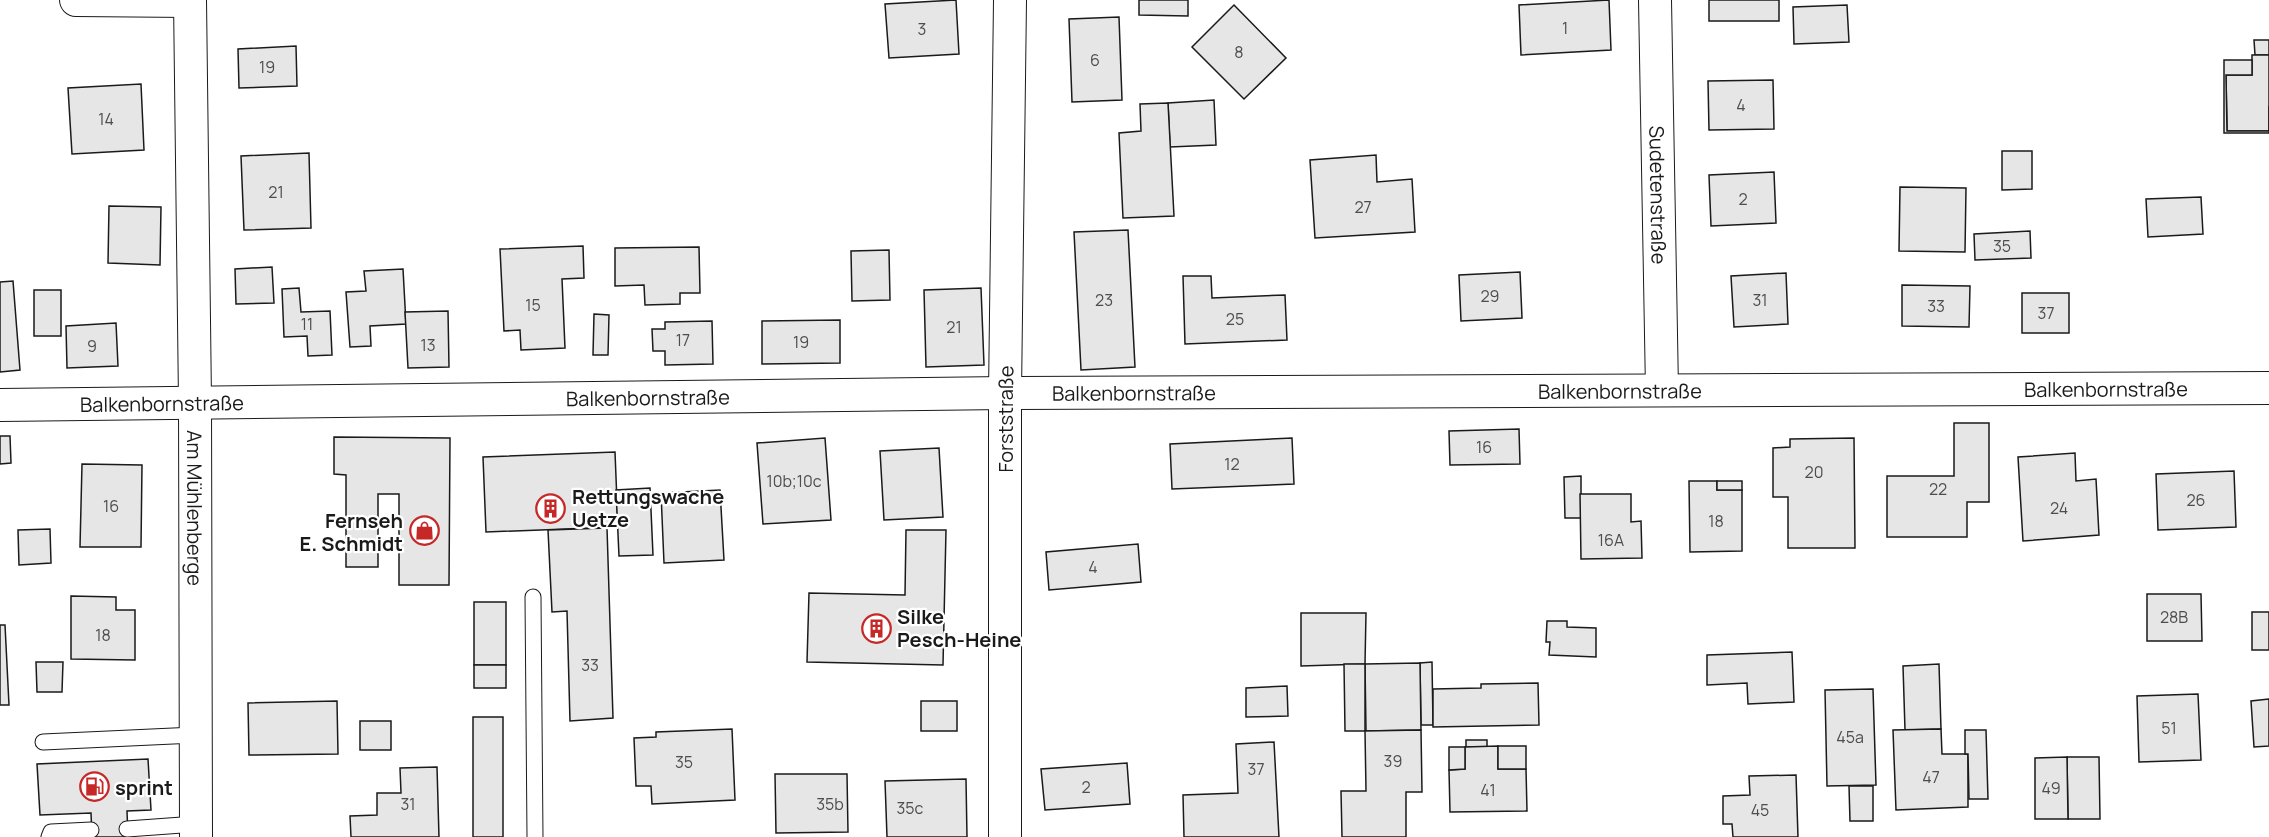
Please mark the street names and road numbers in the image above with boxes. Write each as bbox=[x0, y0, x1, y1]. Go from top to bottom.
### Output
street label: Sudetenstraße bbox=[1644, 125, 1673, 265]
street label: Forststraße bbox=[992, 365, 1019, 473]
street label: Balkenbornstraße bbox=[2024, 375, 2188, 402]
street label: Balkenbornstraße bbox=[1538, 377, 1702, 404]
street label: Balkenbornstraße bbox=[1052, 379, 1216, 406]
street label: Balkenbornstraße bbox=[566, 383, 730, 412]
street label: Balkenbornstraße bbox=[80, 389, 244, 418]
street label: Am Mühlenberge bbox=[182, 430, 209, 586]

